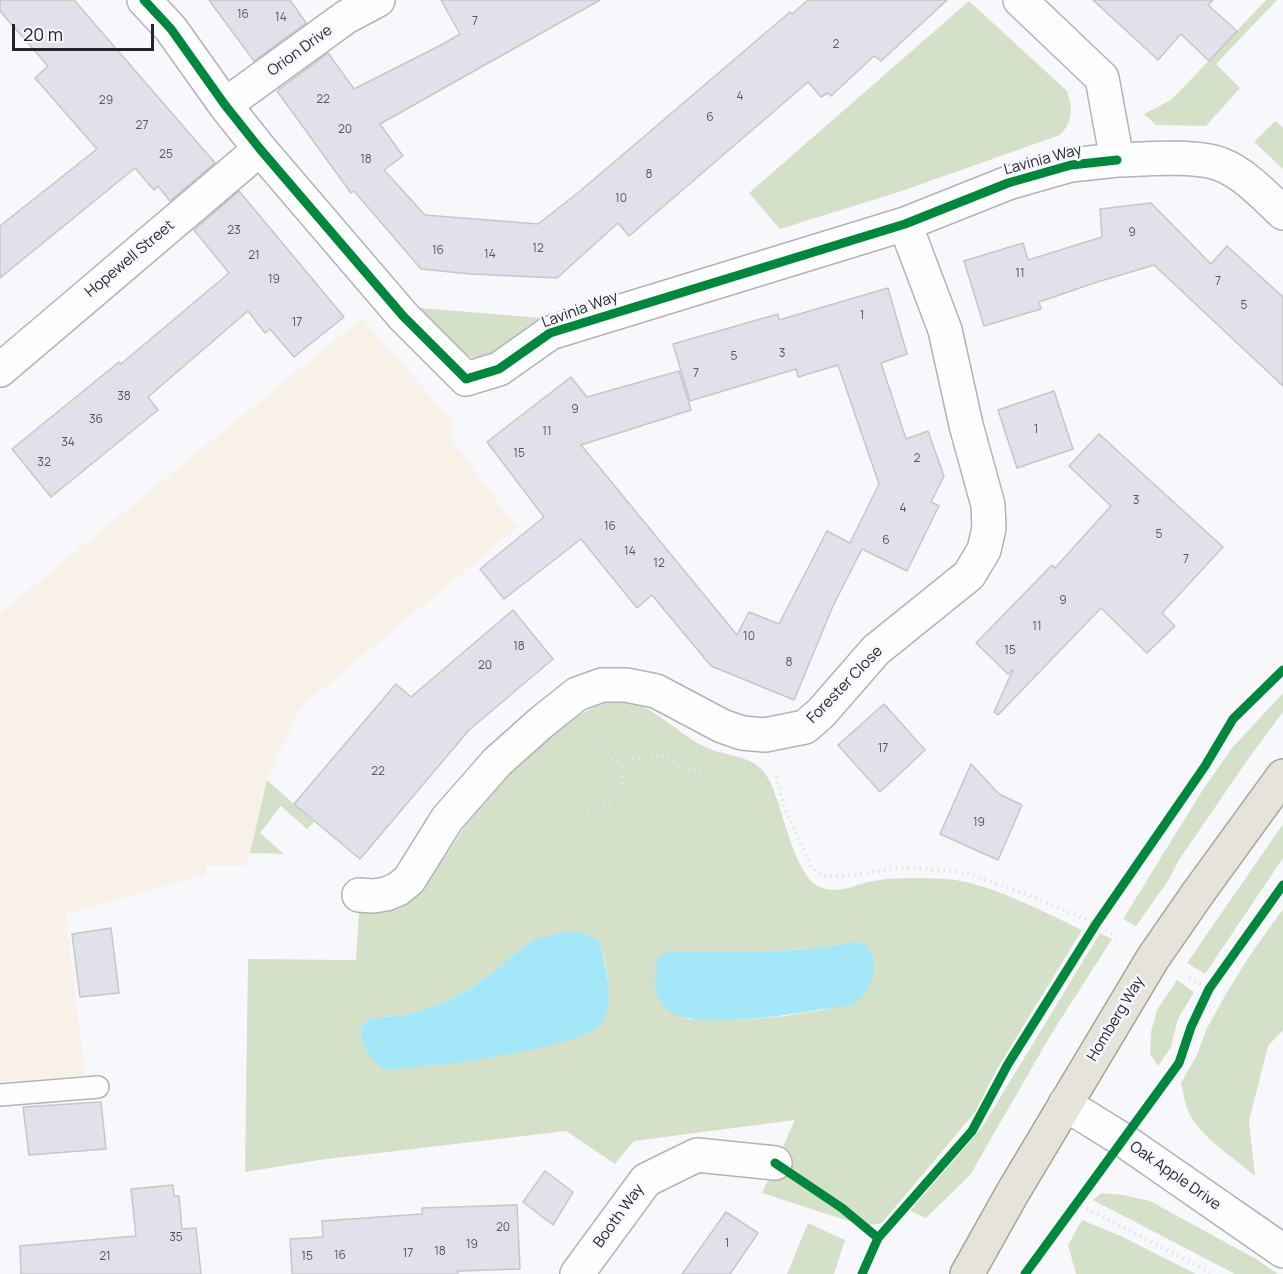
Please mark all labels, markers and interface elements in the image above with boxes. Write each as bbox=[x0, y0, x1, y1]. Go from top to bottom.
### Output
house number: 16 bbox=[237, 8, 249, 22]
house number: 14 bbox=[275, 11, 287, 25]
scale bar bbox=[15, 12, 158, 50]
house number: 7 bbox=[472, 15, 478, 29]
street label: Orion Drive bbox=[264, 21, 336, 81]
text: 20 m bbox=[23, 22, 63, 46]
house number: 2 bbox=[833, 38, 839, 52]
house number: 4 bbox=[736, 90, 744, 104]
house number: 22 bbox=[316, 93, 330, 107]
house number: 29 bbox=[99, 94, 113, 108]
house number: 6 bbox=[706, 111, 714, 125]
house number: 27 bbox=[136, 119, 148, 133]
house number: 20 bbox=[338, 123, 352, 137]
street label: Lavinia Way bbox=[1002, 141, 1084, 179]
house number: 25 bbox=[159, 148, 173, 162]
house number: 18 bbox=[360, 153, 372, 167]
house number: 8 bbox=[646, 168, 652, 182]
house number: 10 bbox=[615, 192, 627, 206]
street label: Hopewell Street bbox=[82, 217, 178, 301]
house number: 23 bbox=[227, 224, 241, 238]
house number: 9 bbox=[1128, 226, 1136, 240]
house number: 12 bbox=[532, 242, 544, 256]
house number: 16 bbox=[432, 244, 444, 258]
house number: 14 bbox=[484, 248, 496, 262]
house number: 21 bbox=[248, 249, 260, 263]
house number: 11 bbox=[1015, 267, 1025, 281]
house number: 19 bbox=[268, 273, 280, 287]
house number: 7 bbox=[1215, 275, 1221, 289]
street label: Lavinia Way bbox=[539, 288, 621, 332]
house number: 5 bbox=[1241, 299, 1247, 313]
house number: 1 bbox=[860, 309, 864, 323]
house number: 17 bbox=[292, 316, 302, 330]
house number: 3 bbox=[779, 347, 785, 361]
house number: 5 bbox=[731, 350, 737, 364]
house number: 7 bbox=[693, 367, 699, 381]
house number: 38 bbox=[117, 390, 131, 404]
house number: 9 bbox=[571, 403, 579, 417]
house number: 36 bbox=[89, 413, 103, 427]
house number: 1 bbox=[1034, 423, 1038, 437]
house number: 11 bbox=[542, 425, 552, 439]
house number: 34 bbox=[61, 436, 75, 450]
house number: 15 bbox=[513, 447, 525, 461]
house number: 2 bbox=[914, 452, 920, 466]
house number: 32 bbox=[37, 456, 51, 470]
house number: 3 bbox=[1133, 494, 1139, 508]
house number: 4 bbox=[899, 502, 907, 516]
house number: 16 bbox=[604, 520, 616, 534]
house number: 5 bbox=[1156, 528, 1162, 542]
house number: 6 bbox=[882, 534, 890, 548]
house number: 14 bbox=[624, 545, 636, 559]
house number: 7 bbox=[1183, 553, 1189, 567]
house number: 12 bbox=[653, 557, 665, 571]
house number: 9 bbox=[1059, 594, 1067, 608]
house number: 11 bbox=[1032, 620, 1042, 634]
house number: 10 bbox=[743, 630, 755, 644]
house number: 18 bbox=[513, 640, 525, 654]
street label: Forester Close bbox=[804, 643, 886, 727]
house number: 15 bbox=[1004, 644, 1016, 658]
house number: 8 bbox=[786, 656, 792, 670]
house number: 20 bbox=[478, 659, 492, 673]
house number: 17 bbox=[878, 742, 888, 756]
house number: 22 bbox=[371, 765, 385, 779]
house number: 19 bbox=[973, 816, 985, 830]
street label: Homberg Way bbox=[1084, 973, 1148, 1065]
street label: Oak Apple Drive bbox=[1126, 1138, 1224, 1214]
street label: Booth Way bbox=[590, 1181, 648, 1251]
house number: 20 bbox=[496, 1221, 510, 1235]
house number: 35 bbox=[169, 1231, 183, 1245]
house number: 1 bbox=[725, 1237, 729, 1251]
house number: 19 bbox=[466, 1238, 478, 1252]
house number: 18 bbox=[434, 1245, 446, 1259]
house number: 17 bbox=[403, 1247, 413, 1261]
house number: 16 bbox=[334, 1249, 346, 1263]
house number: 21 bbox=[99, 1250, 111, 1264]
house number: 15 bbox=[301, 1250, 313, 1264]

